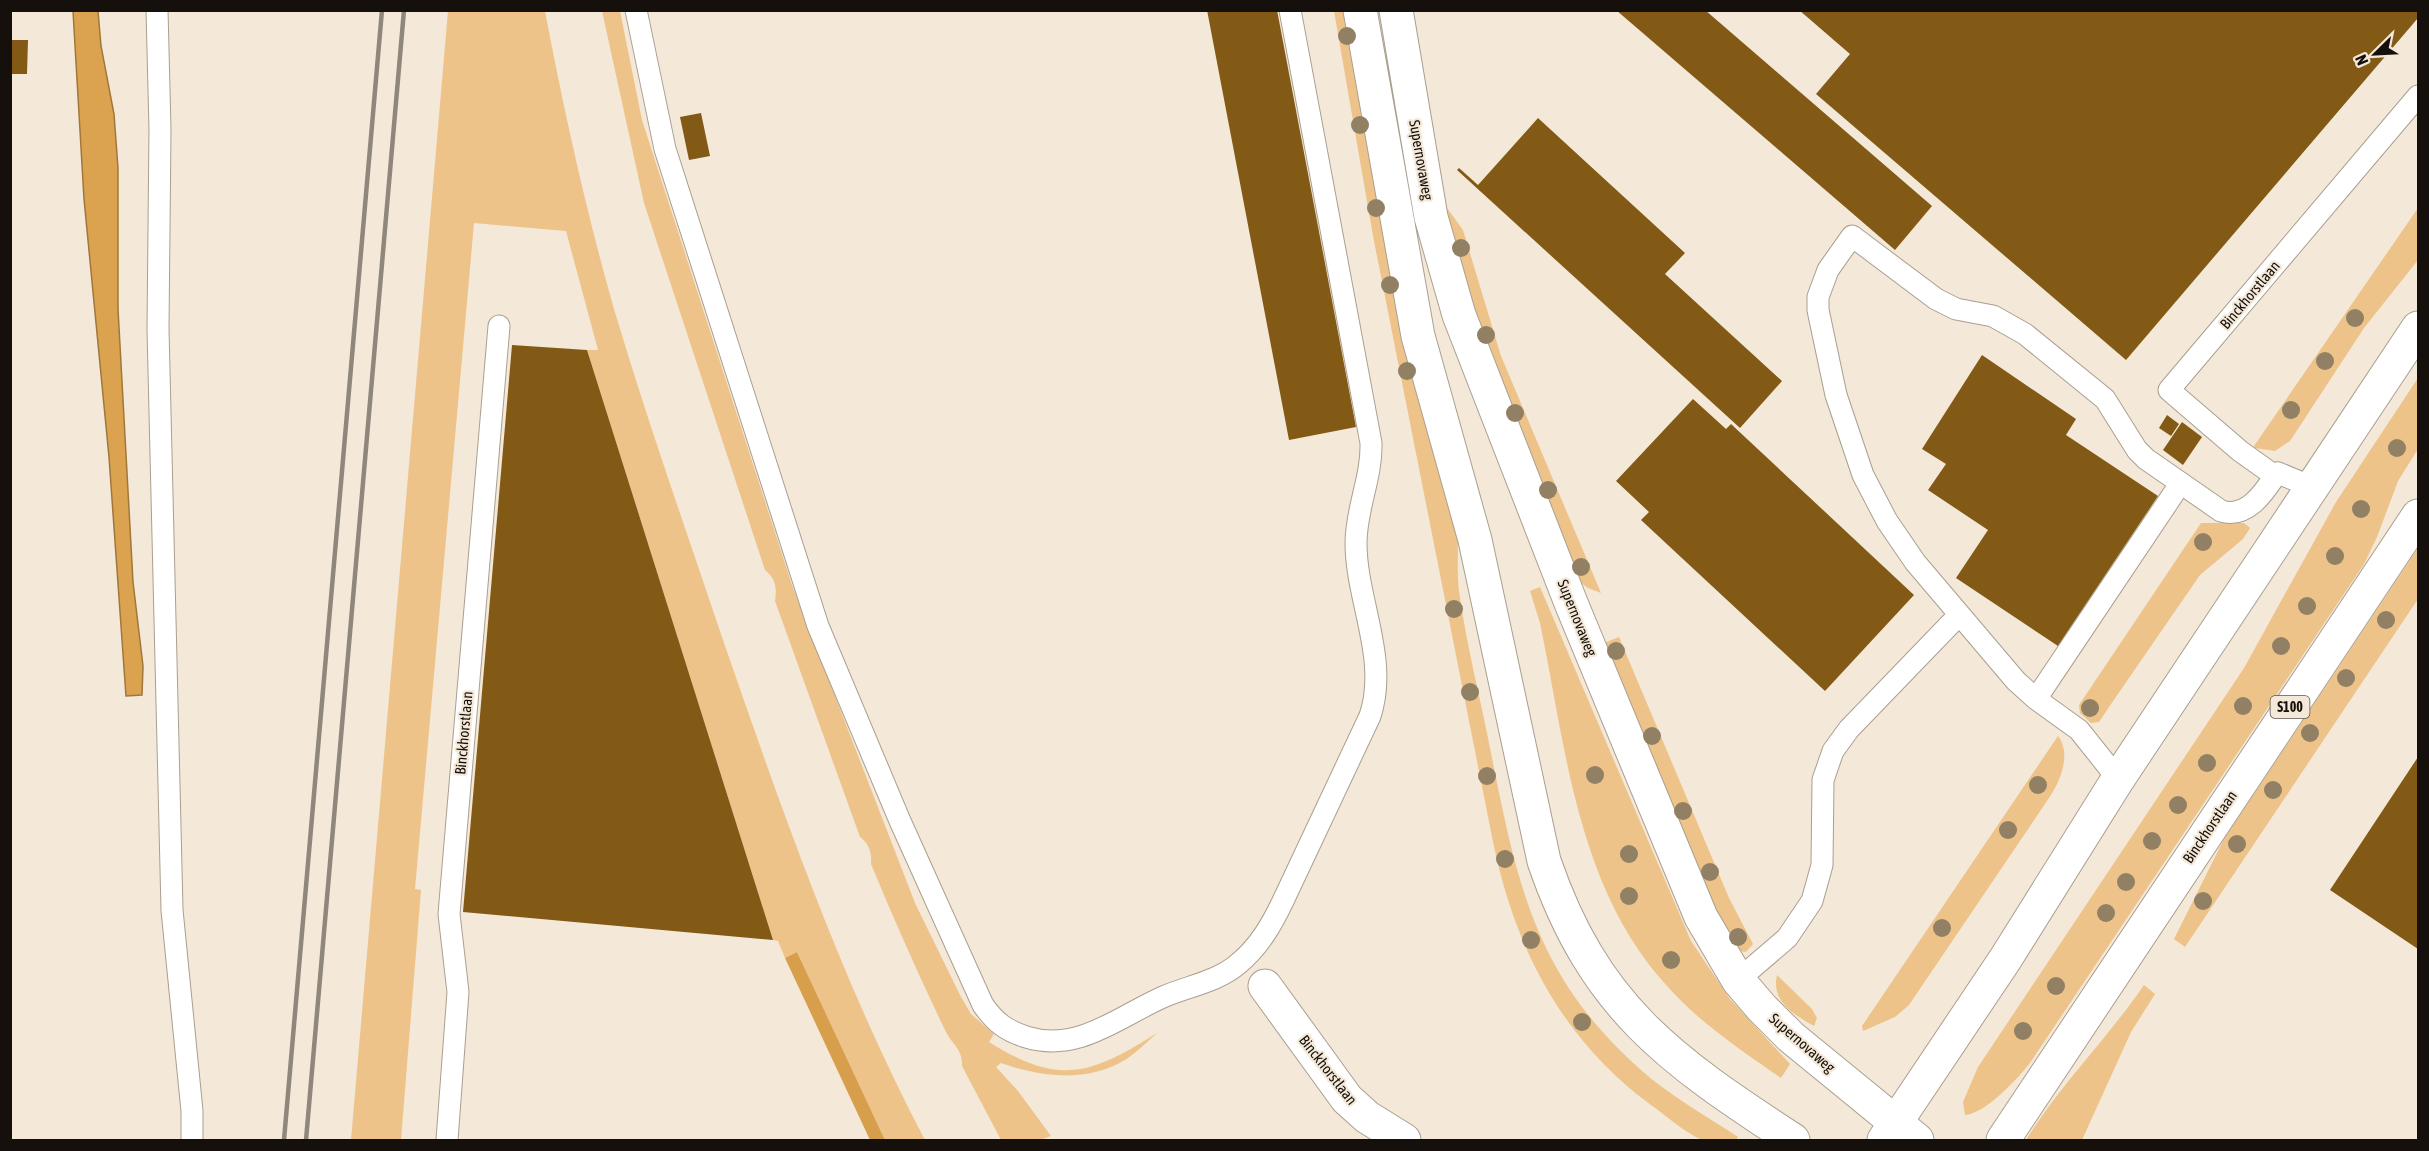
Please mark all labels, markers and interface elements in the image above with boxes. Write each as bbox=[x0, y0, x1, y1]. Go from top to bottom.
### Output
north arrow bbox=[2345, 24, 2405, 84]
text: N bbox=[2351, 52, 2371, 68]
street label: Supernovaweg bbox=[1406, 118, 1437, 202]
street label: Binckhorstlaan bbox=[2216, 257, 2283, 332]
street label: Supernovaweg bbox=[1554, 577, 1601, 659]
street label: Binckhorstlaan bbox=[451, 691, 476, 775]
road number: S100 bbox=[2270, 696, 2310, 718]
street label: Binckhorstlaan bbox=[2179, 787, 2240, 866]
street label: Supernovaweg bbox=[1766, 1010, 1839, 1076]
street label: Binckhorstlaan bbox=[1296, 1032, 1361, 1108]

